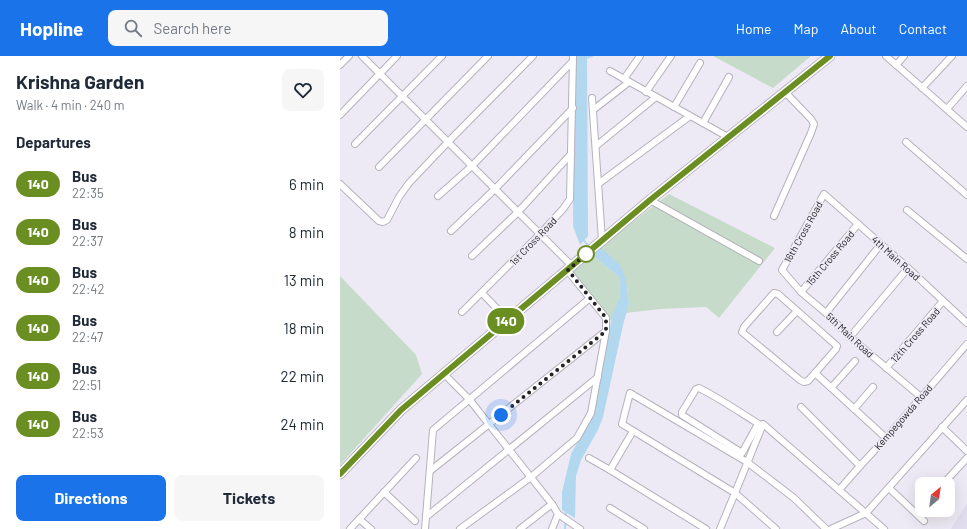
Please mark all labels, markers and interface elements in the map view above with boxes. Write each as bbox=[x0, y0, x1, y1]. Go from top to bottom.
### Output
search box bbox=[108, 10, 388, 46]
text: Hopline bbox=[20, 17, 84, 40]
icon: search bbox=[122, 17, 144, 39]
text: Search here bbox=[154, 19, 231, 37]
text: Home bbox=[736, 20, 772, 37]
text: Map bbox=[794, 20, 818, 37]
text: About bbox=[840, 20, 877, 37]
text: Contact bbox=[899, 20, 947, 37]
button: heart bbox=[282, 69, 324, 111]
text: Krishna Garden bbox=[16, 70, 144, 93]
text: Walk · 4 min · 240 m bbox=[16, 97, 124, 113]
text: Departures bbox=[16, 133, 91, 151]
text: Bus bbox=[72, 167, 97, 185]
text: 140 bbox=[27, 175, 49, 192]
text: 6 min bbox=[289, 175, 324, 193]
text: 22:35 bbox=[72, 185, 104, 201]
street label: 16th Cross Road bbox=[781, 199, 825, 265]
street label: 1st Cross Road bbox=[507, 214, 559, 268]
text: Bus bbox=[72, 215, 97, 233]
text: 140 bbox=[27, 223, 49, 240]
text: 8 min bbox=[289, 223, 324, 241]
street label: 15th Cross Road bbox=[803, 228, 857, 288]
text: 22:37 bbox=[72, 233, 103, 249]
street label: 4th Main Road bbox=[869, 233, 923, 283]
unlabelled marker bbox=[577, 245, 595, 263]
text: Bus bbox=[72, 263, 97, 281]
text: 140 bbox=[27, 271, 49, 288]
text: 13 min bbox=[284, 271, 324, 289]
text: 22:42 bbox=[72, 281, 104, 297]
street label: 12th Cross Road bbox=[888, 305, 942, 365]
line badge: 140 bbox=[483, 308, 529, 334]
street label: 5th Main Road bbox=[824, 310, 876, 360]
text: Bus bbox=[72, 311, 97, 329]
text: 140 bbox=[495, 312, 517, 329]
text: 140 bbox=[27, 319, 49, 336]
text: 18 min bbox=[284, 319, 324, 337]
text: 22:47 bbox=[72, 329, 103, 345]
text: Bus bbox=[72, 359, 97, 377]
text: 140 bbox=[27, 367, 49, 384]
text: 22 min bbox=[281, 367, 324, 385]
text: 22:51 bbox=[72, 377, 101, 393]
street label: Kempegowda Road bbox=[871, 382, 935, 452]
your location bbox=[491, 405, 511, 425]
text: Bus bbox=[72, 407, 97, 425]
text: 140 bbox=[27, 415, 49, 432]
text: 24 min bbox=[280, 415, 324, 433]
text: 22:53 bbox=[72, 425, 104, 441]
button: Directions bbox=[16, 475, 166, 521]
button: Tickets bbox=[174, 475, 324, 521]
north arrow bbox=[915, 477, 955, 517]
map controls bbox=[915, 477, 955, 517]

